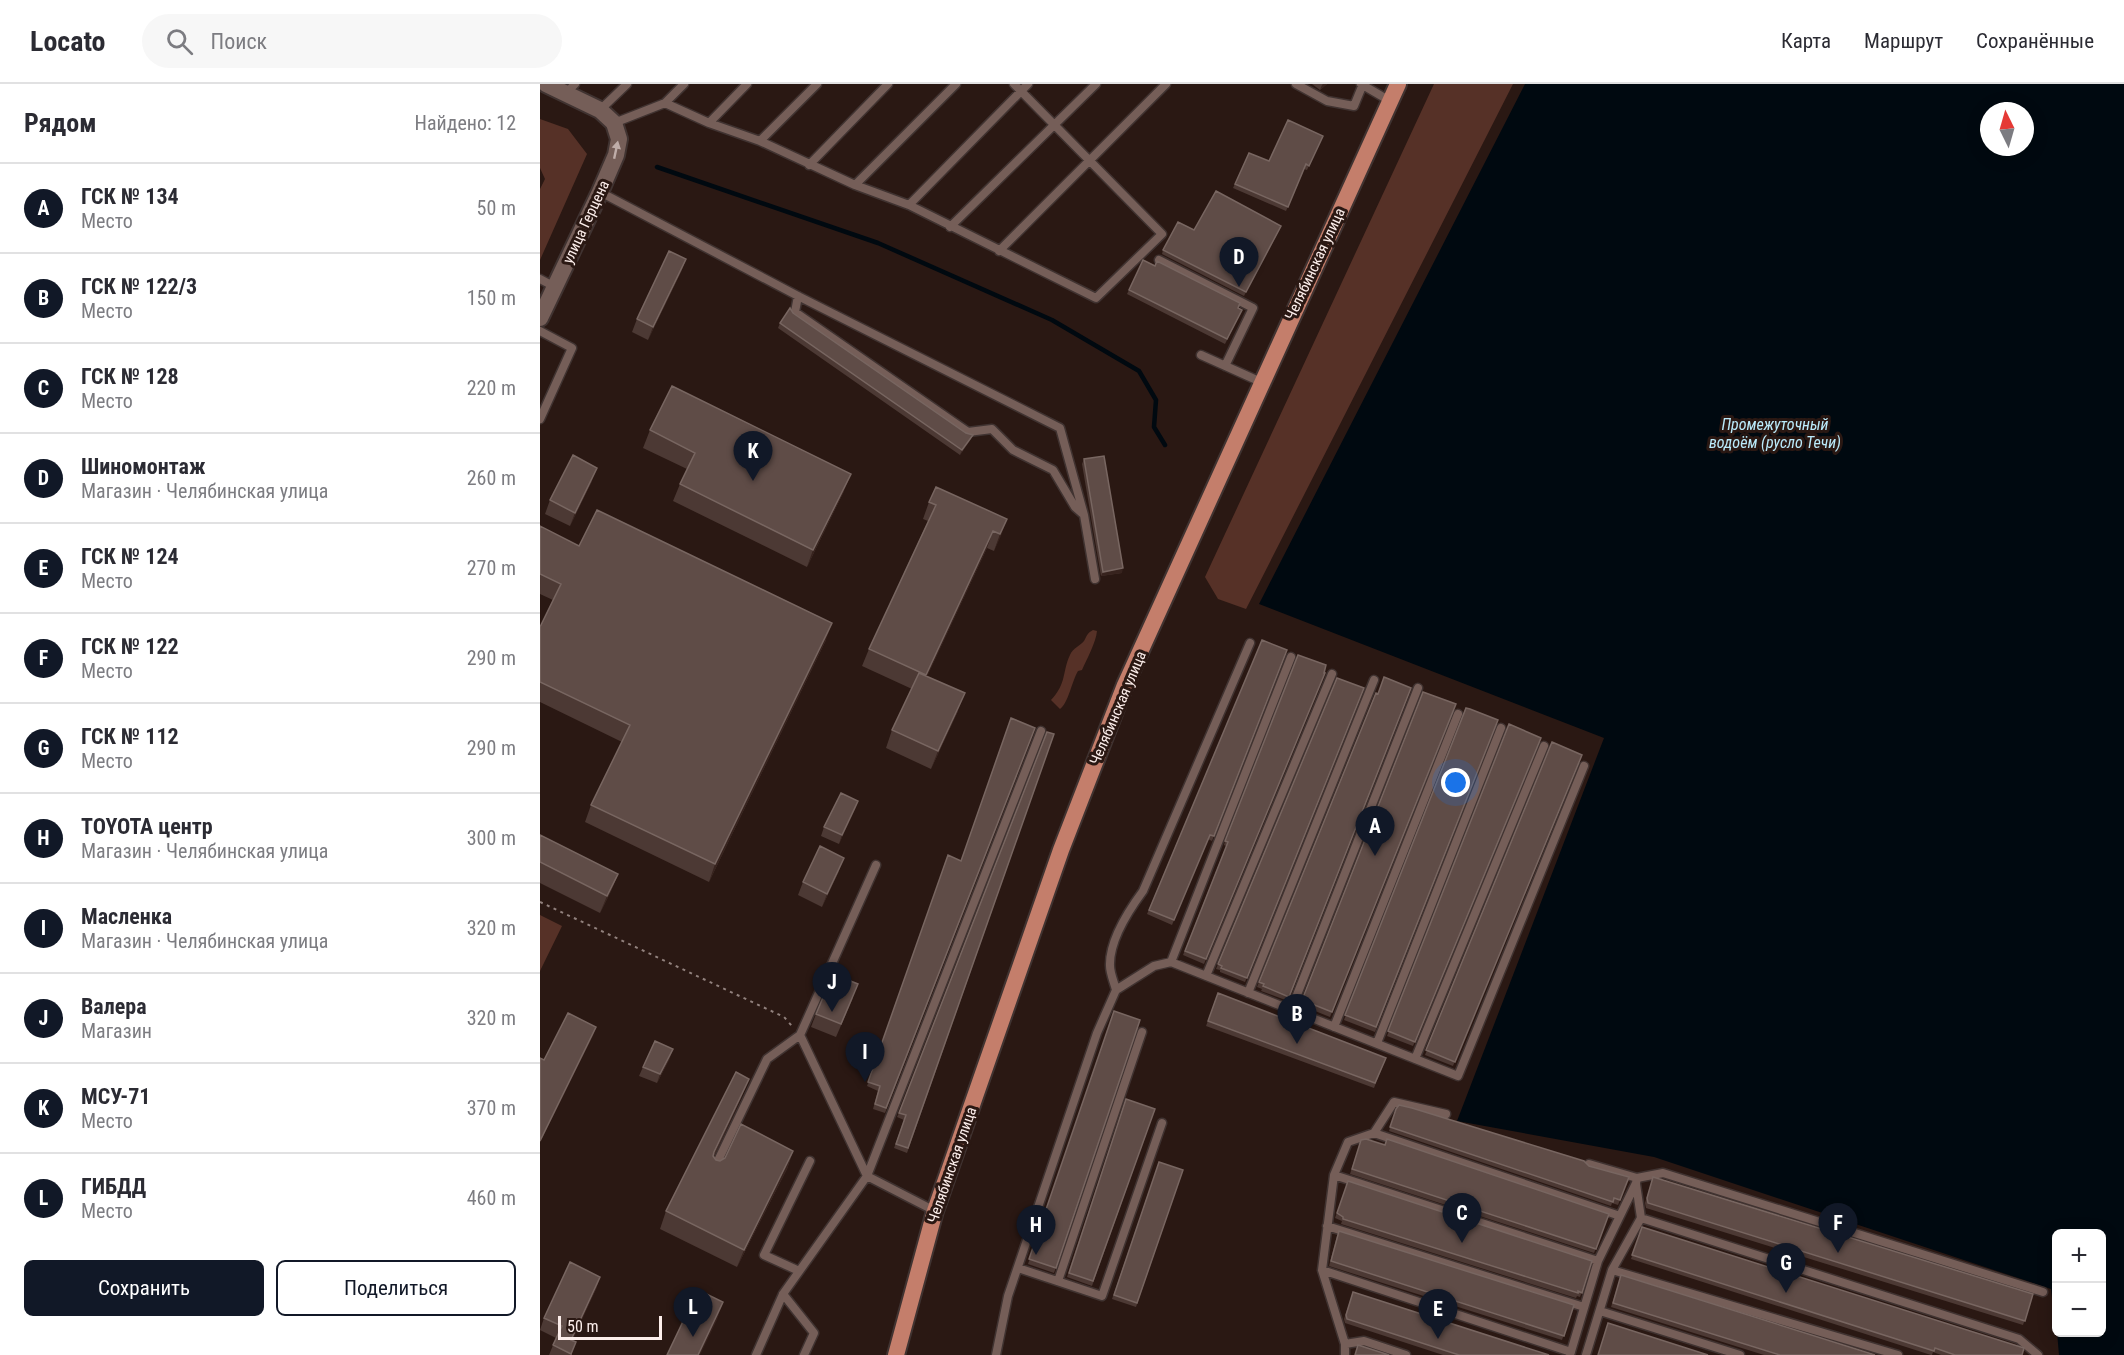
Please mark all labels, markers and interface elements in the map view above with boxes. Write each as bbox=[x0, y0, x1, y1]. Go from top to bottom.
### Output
search box bbox=[142, 14, 562, 68]
text: Locato bbox=[30, 25, 106, 58]
icon: search bbox=[163, 25, 196, 58]
text: Поиск bbox=[211, 29, 267, 54]
text: Карта bbox=[1781, 29, 1831, 53]
text: Маршрут bbox=[1864, 29, 1943, 53]
text: Сохранённые bbox=[1976, 29, 2094, 53]
north arrow bbox=[1980, 102, 2034, 156]
text: Рядом bbox=[24, 108, 96, 138]
text: Найдено: 12 bbox=[415, 111, 516, 135]
one-way arrow bbox=[612, 140, 621, 159]
street label: улица Герцена bbox=[559, 177, 613, 267]
text: ГСК № 134 bbox=[81, 184, 179, 209]
text: A bbox=[38, 196, 49, 220]
text: 50 m bbox=[477, 196, 516, 220]
street label: Челябинская улица bbox=[1281, 205, 1349, 323]
text: Место bbox=[81, 209, 133, 233]
pin: D bbox=[1220, 238, 1258, 287]
text: ГСК № 122/3 bbox=[81, 274, 197, 299]
text: B bbox=[38, 286, 49, 310]
text: 150 m bbox=[467, 286, 516, 310]
text: Место bbox=[81, 299, 133, 323]
text: ГСК № 128 bbox=[81, 364, 179, 389]
text: C bbox=[38, 376, 49, 400]
text: 220 m bbox=[467, 376, 516, 400]
text: Место bbox=[81, 389, 133, 413]
water label: Промежуточный водоём (русло Течи) bbox=[1709, 415, 1841, 452]
pin: K bbox=[734, 432, 772, 481]
text: Шиномонтаж bbox=[81, 454, 205, 479]
text: D bbox=[38, 466, 49, 490]
text: 260 m bbox=[467, 466, 516, 490]
text: Магазин · Челябинская улица bbox=[81, 479, 328, 503]
text: ГСК № 124 bbox=[81, 544, 179, 569]
text: E bbox=[39, 556, 48, 580]
text: 270 m bbox=[467, 556, 516, 580]
text: Место bbox=[81, 569, 133, 593]
text: ГСК № 122 bbox=[81, 634, 179, 659]
text: F bbox=[39, 646, 48, 670]
text: 290 m bbox=[467, 646, 516, 670]
street label: Челябинская улица bbox=[1086, 648, 1150, 768]
text: Место bbox=[81, 659, 133, 683]
text: ГСК № 112 bbox=[81, 724, 179, 749]
text: G bbox=[38, 736, 49, 760]
text: 290 m bbox=[467, 736, 516, 760]
text: Место bbox=[81, 749, 133, 773]
your location bbox=[1441, 768, 1470, 797]
pin: A bbox=[1356, 806, 1394, 856]
text: TOYOTA центр bbox=[81, 814, 213, 839]
text: H bbox=[37, 826, 50, 850]
text: 300 m bbox=[467, 826, 516, 850]
text: Магазин · Челябинская улица bbox=[81, 839, 328, 863]
text: Масленка bbox=[81, 904, 172, 929]
text: I bbox=[41, 916, 46, 940]
text: 320 m bbox=[467, 916, 516, 940]
text: Магазин · Челябинская улица bbox=[81, 929, 328, 953]
pin: J bbox=[812, 962, 852, 1012]
text: Валера bbox=[81, 994, 147, 1019]
pin: B bbox=[1278, 994, 1317, 1044]
text: J bbox=[39, 1006, 48, 1030]
text: 320 m bbox=[467, 1006, 516, 1030]
text: Магазин bbox=[81, 1019, 152, 1043]
pin: I bbox=[846, 1032, 884, 1082]
text: МСУ-71 bbox=[81, 1084, 150, 1109]
text: K bbox=[38, 1096, 49, 1120]
text: 370 m bbox=[467, 1096, 516, 1120]
street label: Челябинская улица bbox=[924, 1105, 980, 1225]
text: Место bbox=[81, 1109, 133, 1133]
text: ГИБДД bbox=[81, 1174, 146, 1199]
text: L bbox=[39, 1186, 48, 1210]
text: 460 m bbox=[467, 1186, 516, 1210]
pin: C bbox=[1442, 1194, 1482, 1243]
text: Место bbox=[81, 1199, 133, 1223]
pin: F bbox=[1818, 1204, 1858, 1253]
pin: H bbox=[1016, 1206, 1056, 1255]
map controls bbox=[2052, 1229, 2106, 1337]
button: + bbox=[2052, 1229, 2106, 1283]
pin: G bbox=[1766, 1244, 1806, 1293]
button: Сохранить bbox=[24, 1260, 264, 1316]
button: Поделиться bbox=[276, 1260, 516, 1316]
button: − bbox=[2052, 1283, 2106, 1337]
pin: L bbox=[674, 1288, 712, 1337]
pin: E bbox=[1418, 1290, 1458, 1339]
scale bar bbox=[558, 1313, 662, 1340]
text: 50 m bbox=[567, 1317, 599, 1336]

